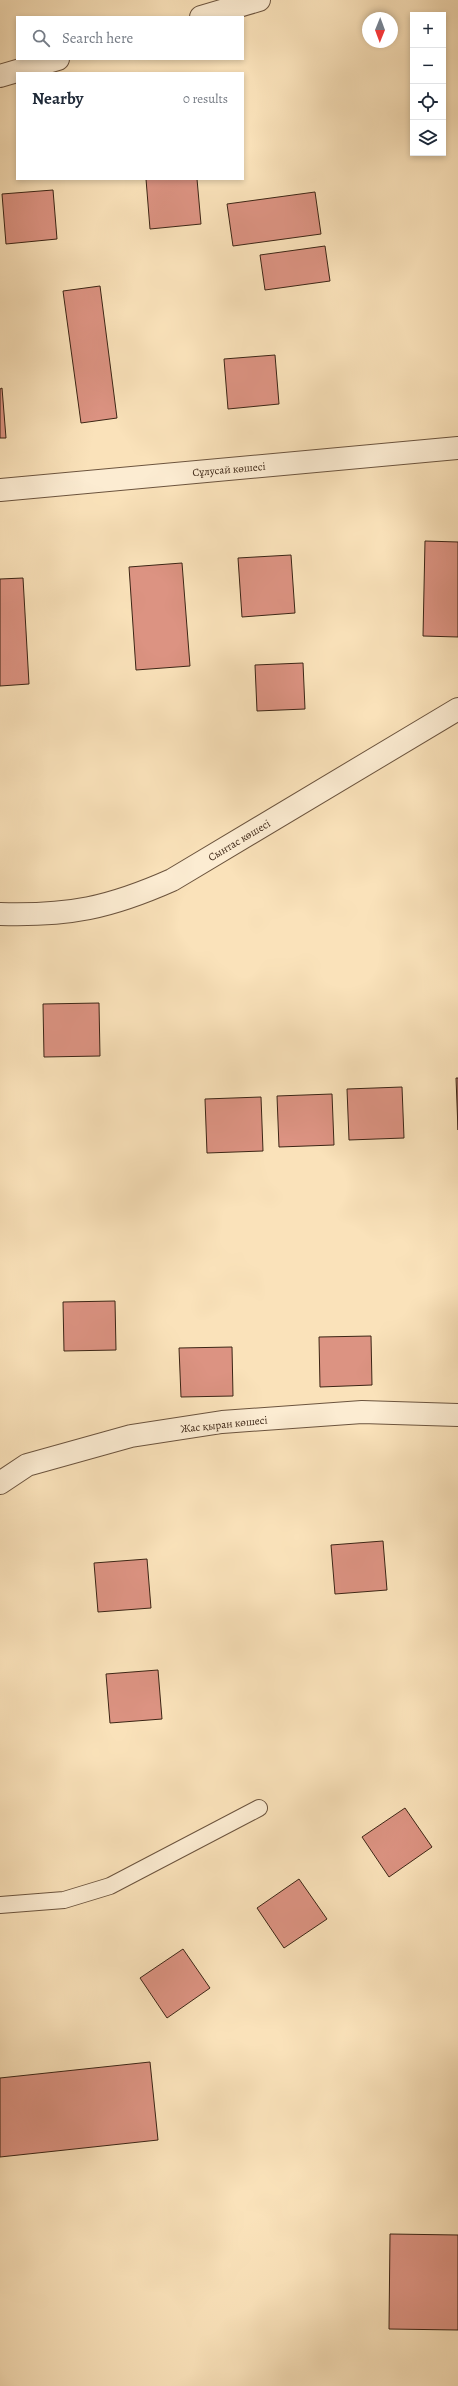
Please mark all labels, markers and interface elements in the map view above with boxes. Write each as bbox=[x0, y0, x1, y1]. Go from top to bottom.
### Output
north arrow bbox=[362, 12, 398, 48]
map controls bbox=[410, 12, 446, 156]
button: + bbox=[410, 12, 446, 48]
search box bbox=[16, 16, 244, 60]
icon: search bbox=[30, 27, 52, 49]
text: Search here bbox=[62, 28, 133, 48]
button: − bbox=[410, 48, 446, 84]
button: locate bbox=[410, 84, 446, 120]
text: Nearby bbox=[32, 87, 83, 110]
text: 0 results bbox=[183, 90, 228, 107]
button: layers bbox=[410, 120, 446, 156]
street label: Сұлусай көшесі bbox=[192, 459, 266, 480]
street label: Сынтас көшесі bbox=[205, 816, 273, 865]
street label: Жас қыран көшесі bbox=[180, 1412, 268, 1437]

